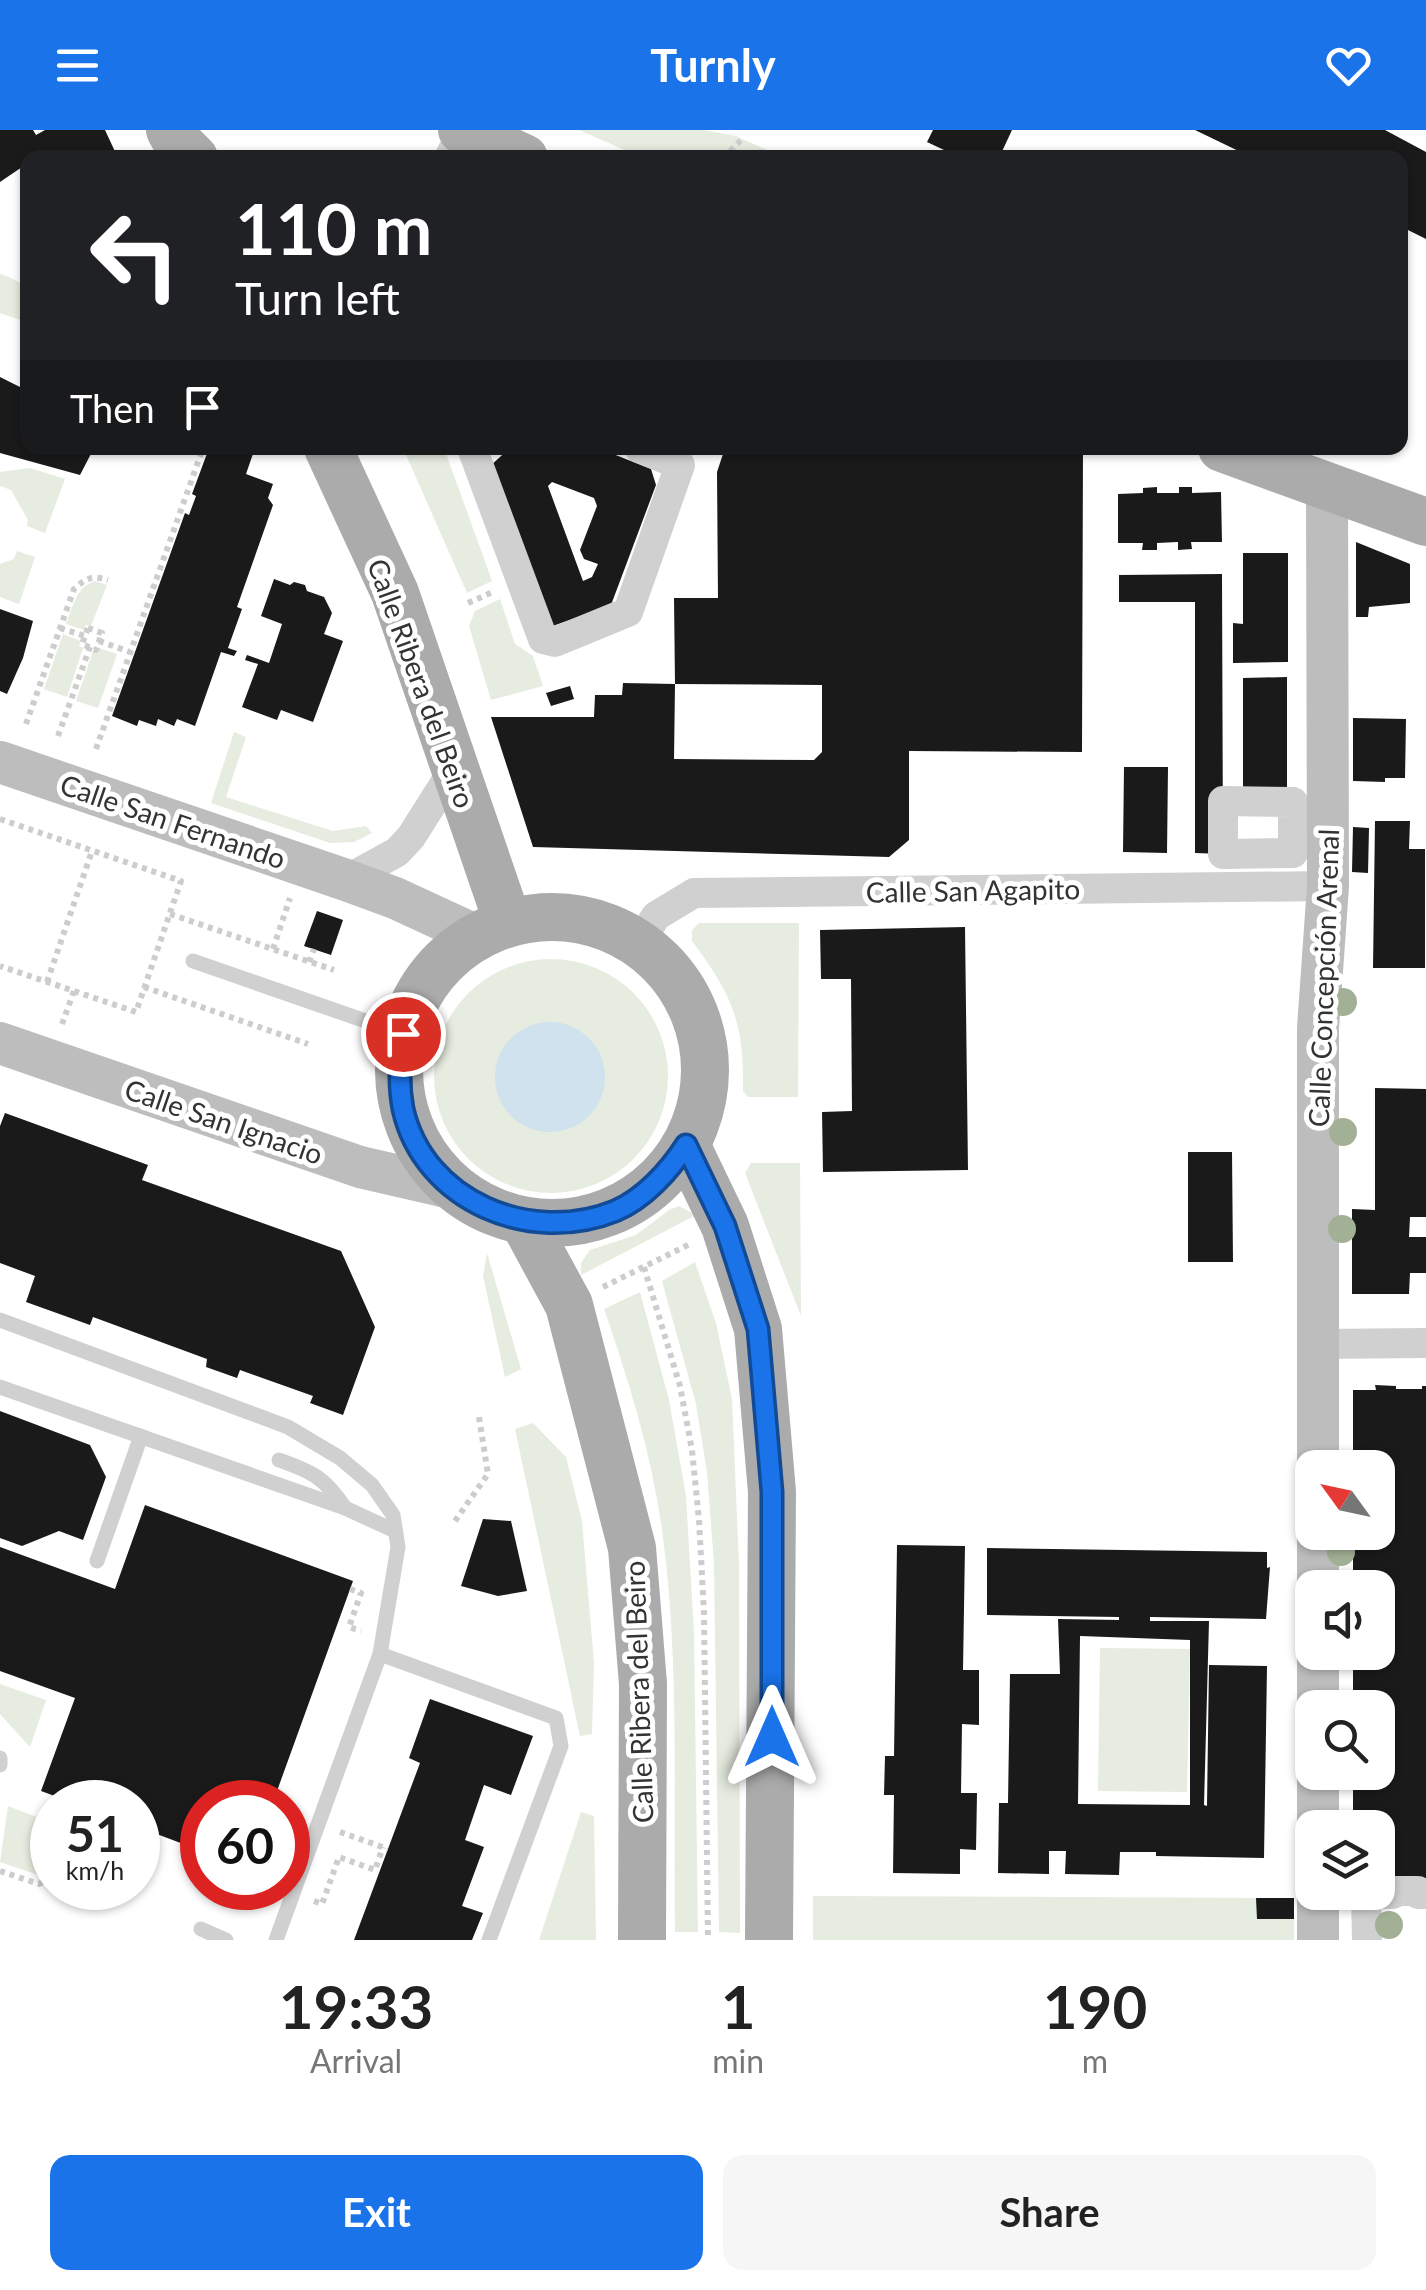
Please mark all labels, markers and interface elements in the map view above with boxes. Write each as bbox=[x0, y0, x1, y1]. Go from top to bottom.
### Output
icon: menu bbox=[50, 38, 105, 93]
text: Turnly bbox=[650, 38, 776, 92]
icon: heart bbox=[1321, 38, 1376, 93]
text: 110 m bbox=[235, 186, 432, 270]
icon: left bbox=[70, 190, 200, 320]
text: Turn left bbox=[235, 271, 400, 325]
icon: arrive bbox=[175, 380, 230, 435]
text: Then bbox=[70, 385, 155, 431]
street label: Calle Ribera del Beiro bbox=[361, 554, 483, 812]
street label: Calle San Fernando bbox=[56, 767, 290, 875]
street label: Calle Concepción Arenal bbox=[1301, 828, 1345, 1128]
street label: Calle San Agapito bbox=[866, 871, 1080, 909]
pin bbox=[361, 992, 446, 1077]
icon: arrive bbox=[376, 1007, 431, 1062]
street label: Calle San Ignacio bbox=[121, 1071, 327, 1171]
north arrow bbox=[1295, 1450, 1395, 1550]
map controls bbox=[1295, 1450, 1395, 1910]
street label: Calle Ribera del Beiro bbox=[616, 1560, 660, 1824]
button: sound bbox=[1295, 1570, 1395, 1670]
position arrow bbox=[720, 1685, 824, 1789]
button: search bbox=[1295, 1690, 1395, 1790]
speed limit sign: 60 bbox=[180, 1780, 310, 1910]
text: 51 bbox=[66, 1803, 124, 1863]
button: layers bbox=[1295, 1810, 1395, 1910]
text: km/h bbox=[66, 1855, 124, 1885]
text: 19:33 bbox=[279, 1970, 433, 2042]
text: 1 bbox=[721, 1970, 756, 2042]
text: 190 bbox=[1043, 1970, 1147, 2042]
text: Arrival bbox=[310, 2041, 402, 2080]
text: min bbox=[712, 2041, 764, 2080]
text: m bbox=[1082, 2041, 1108, 2080]
button: Exit bbox=[50, 2155, 703, 2270]
button: Share bbox=[723, 2155, 1376, 2270]

